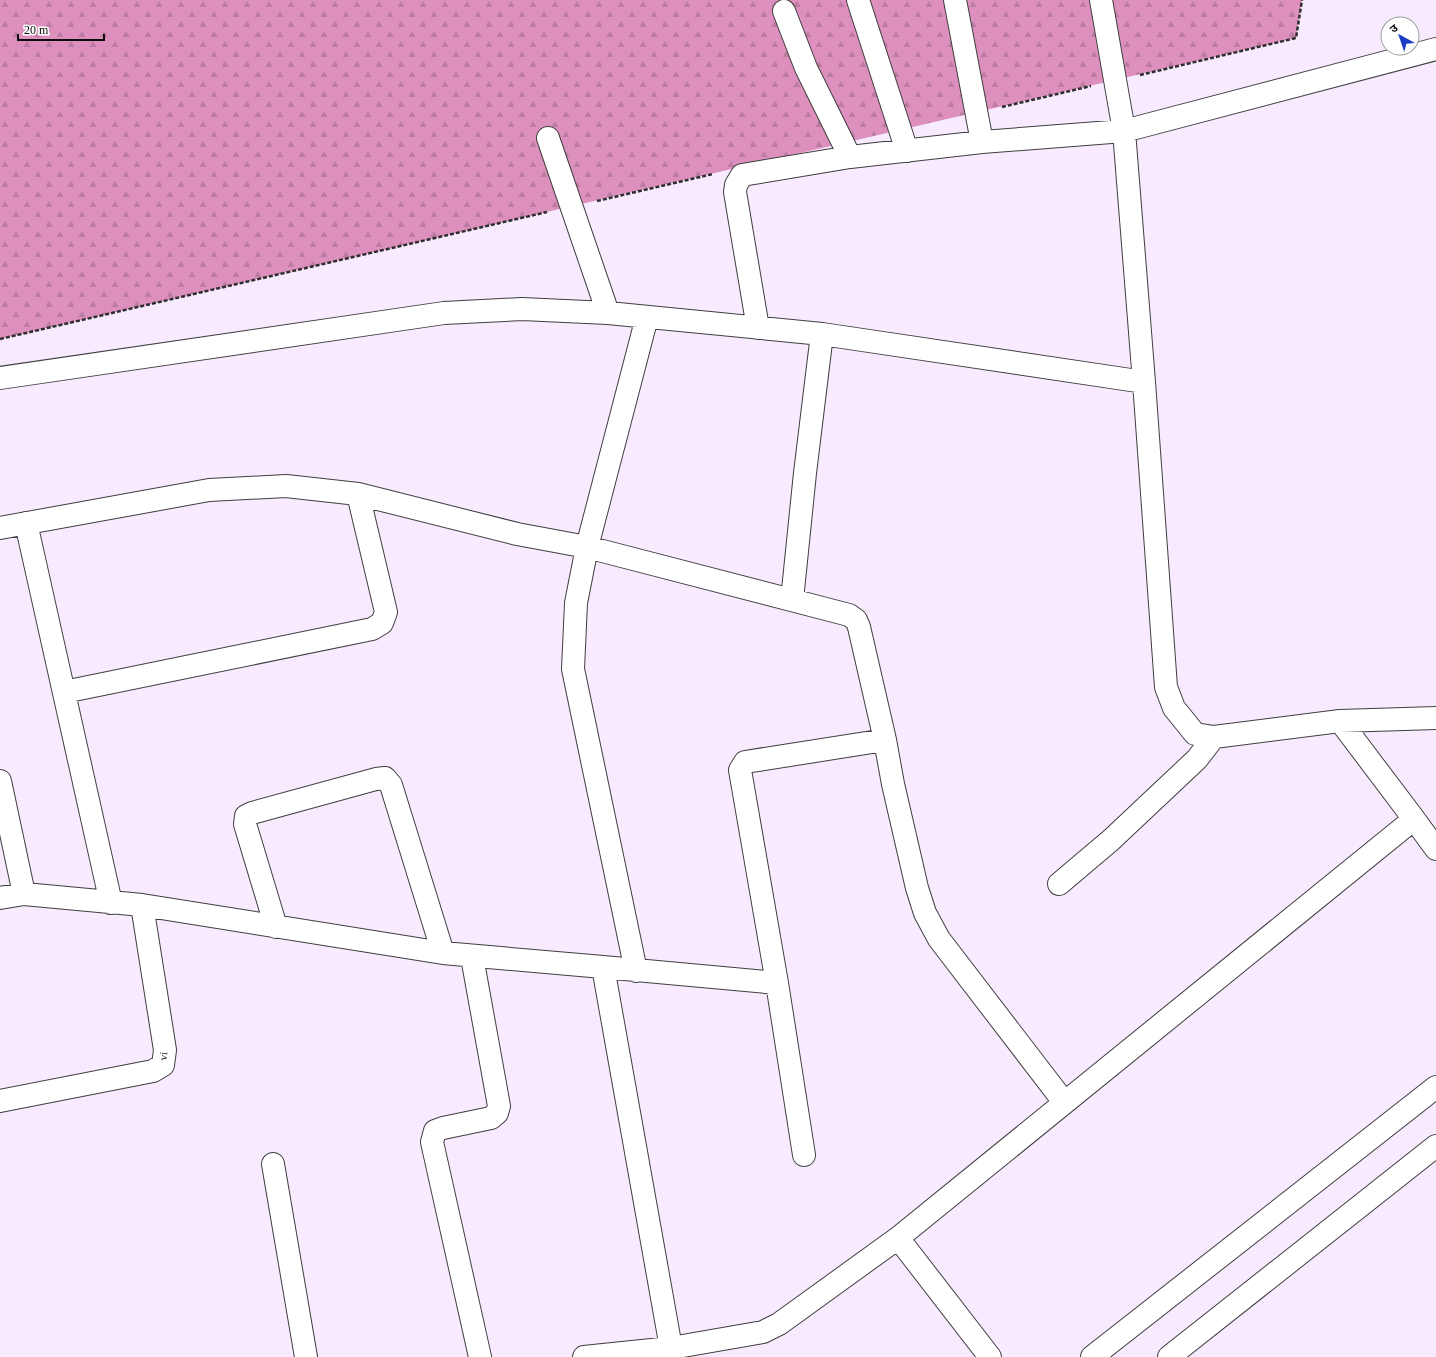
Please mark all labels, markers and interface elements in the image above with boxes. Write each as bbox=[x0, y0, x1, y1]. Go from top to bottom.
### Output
scale bar bbox=[18, 16, 104, 42]
north arrow bbox=[1380, 16, 1420, 56]
text: उ bbox=[1387, 21, 1400, 35]
text: 20 m bbox=[24, 23, 49, 37]
street label: vi bbox=[157, 1051, 169, 1061]

